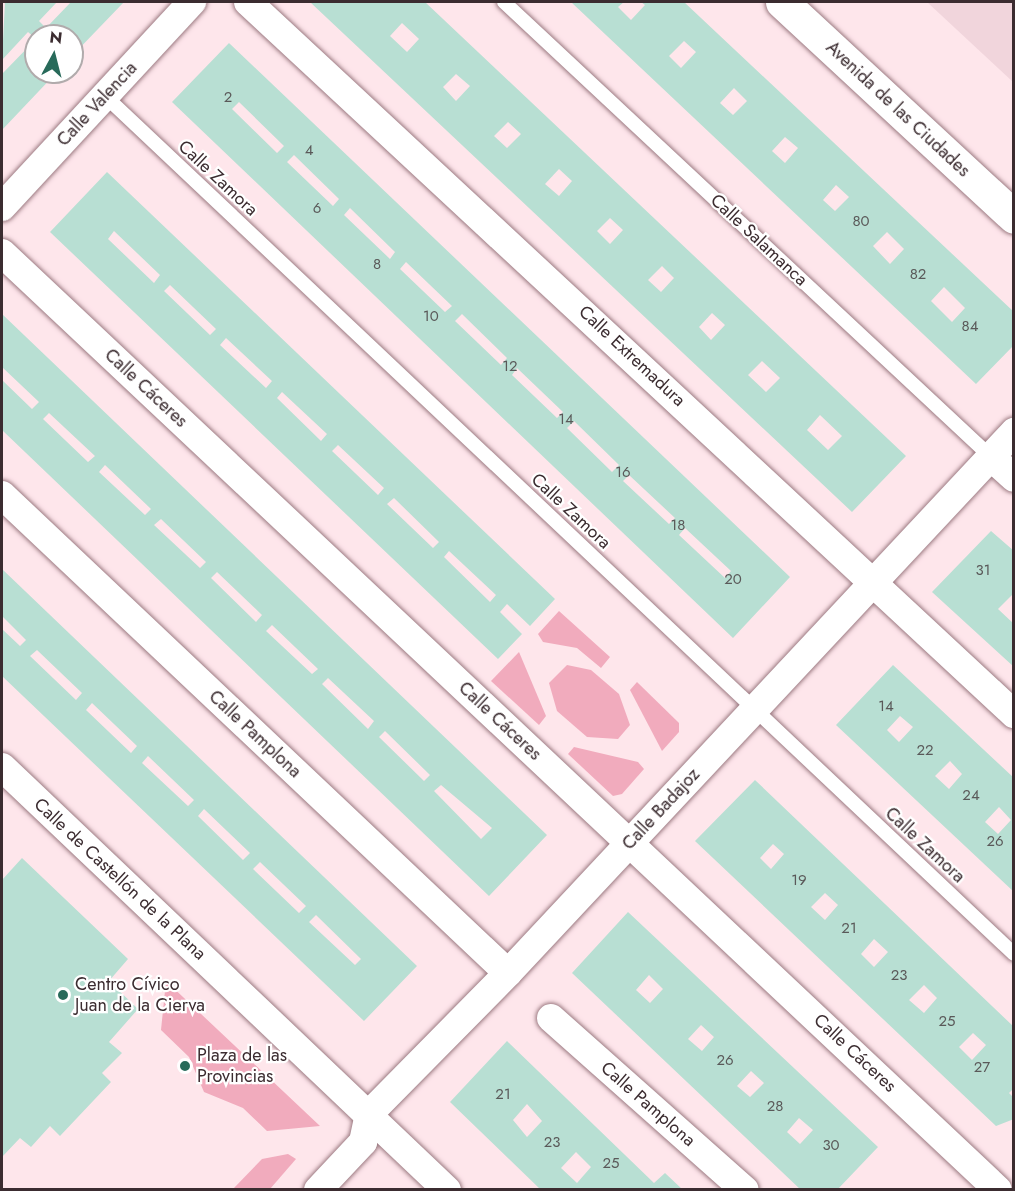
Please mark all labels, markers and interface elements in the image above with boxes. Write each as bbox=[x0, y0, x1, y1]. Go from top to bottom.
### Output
north arrow bbox=[24, 24, 84, 84]
text: N bbox=[48, 25, 64, 50]
street label: Avenida de las Ciudades bbox=[822, 37, 974, 181]
street label: Calle Valencia bbox=[52, 57, 142, 151]
house number: 2 bbox=[224, 89, 232, 107]
street label: Calle Zamora bbox=[174, 136, 262, 220]
house number: 4 bbox=[305, 142, 313, 160]
street label: Calle Salamanca bbox=[706, 190, 812, 290]
house number: 6 bbox=[313, 200, 321, 218]
house number: 80 bbox=[852, 213, 870, 231]
house number: 8 bbox=[373, 256, 381, 274]
house number: 82 bbox=[910, 266, 926, 284]
street label: Calle Extremadura bbox=[574, 301, 690, 411]
house number: 10 bbox=[423, 308, 439, 326]
house number: 84 bbox=[962, 318, 978, 336]
street label: Calle Cáceres bbox=[100, 344, 192, 432]
house number: 12 bbox=[502, 358, 518, 376]
house number: 14 bbox=[558, 411, 574, 429]
house number: 16 bbox=[615, 464, 631, 482]
street label: Calle Zamora bbox=[527, 469, 615, 553]
house number: 18 bbox=[671, 517, 685, 535]
house number: 31 bbox=[976, 562, 990, 580]
house number: 20 bbox=[724, 571, 742, 589]
street label: Calle Cáceres bbox=[454, 677, 546, 765]
street label: Calle Pamplona bbox=[204, 686, 306, 782]
house number: 14 bbox=[878, 698, 894, 716]
house number: 22 bbox=[916, 742, 934, 760]
street label: Calle Badajoz bbox=[618, 764, 704, 854]
house number: 24 bbox=[962, 787, 980, 805]
street label: Calle de Castellón de la Plana bbox=[29, 794, 211, 964]
street label: Calle Zamora bbox=[881, 803, 969, 887]
house number: 26 bbox=[986, 833, 1004, 851]
house number: 19 bbox=[791, 872, 807, 890]
house number: 21 bbox=[841, 920, 857, 938]
house number: 23 bbox=[891, 967, 907, 985]
place label: Centro Cívico Juan de la Cierva bbox=[75, 974, 205, 1016]
marker: Centro Cívico Juan de la Cierva bbox=[56, 988, 70, 1002]
street label: Calle Cáceres bbox=[809, 1009, 901, 1097]
house number: 25 bbox=[939, 1013, 955, 1031]
place label: Plaza de las Provincias bbox=[197, 1045, 287, 1088]
house number: 26 bbox=[716, 1052, 734, 1070]
street label: Calle Pamplona bbox=[596, 1057, 700, 1151]
marker: Plaza de las Provincias bbox=[178, 1059, 192, 1073]
house number: 27 bbox=[974, 1059, 990, 1077]
house number: 21 bbox=[495, 1086, 511, 1104]
house number: 28 bbox=[767, 1098, 783, 1116]
house number: 23 bbox=[544, 1134, 560, 1152]
house number: 30 bbox=[822, 1137, 840, 1155]
house number: 25 bbox=[603, 1155, 619, 1173]

